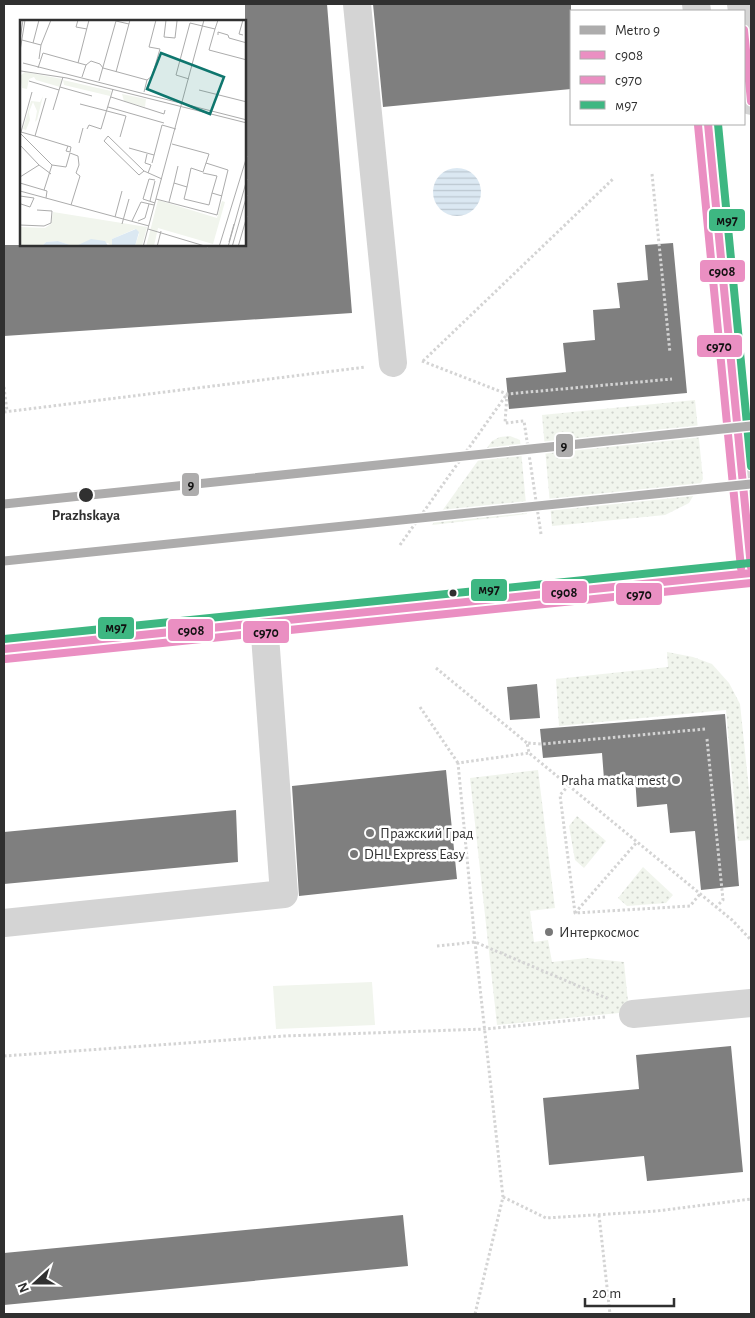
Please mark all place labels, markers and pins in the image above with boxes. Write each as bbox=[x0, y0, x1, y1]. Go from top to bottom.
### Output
marker: Prazhskaya bbox=[77, 486, 95, 504]
place label: Prazhskaya bbox=[52, 508, 120, 523]
unlabelled marker bbox=[448, 588, 458, 598]
place label: Praha matka mest bbox=[561, 773, 666, 788]
marker: Praha matka mest bbox=[670, 774, 682, 786]
place label: Пражский Град bbox=[380, 826, 474, 841]
marker: Пражский Град bbox=[364, 827, 376, 839]
place label: DHL Express Easy bbox=[364, 847, 466, 862]
marker: DHL Express Easy bbox=[348, 848, 360, 860]
place label: Интеркосмос bbox=[559, 925, 639, 940]
marker: Интеркосмос bbox=[543, 926, 555, 938]

